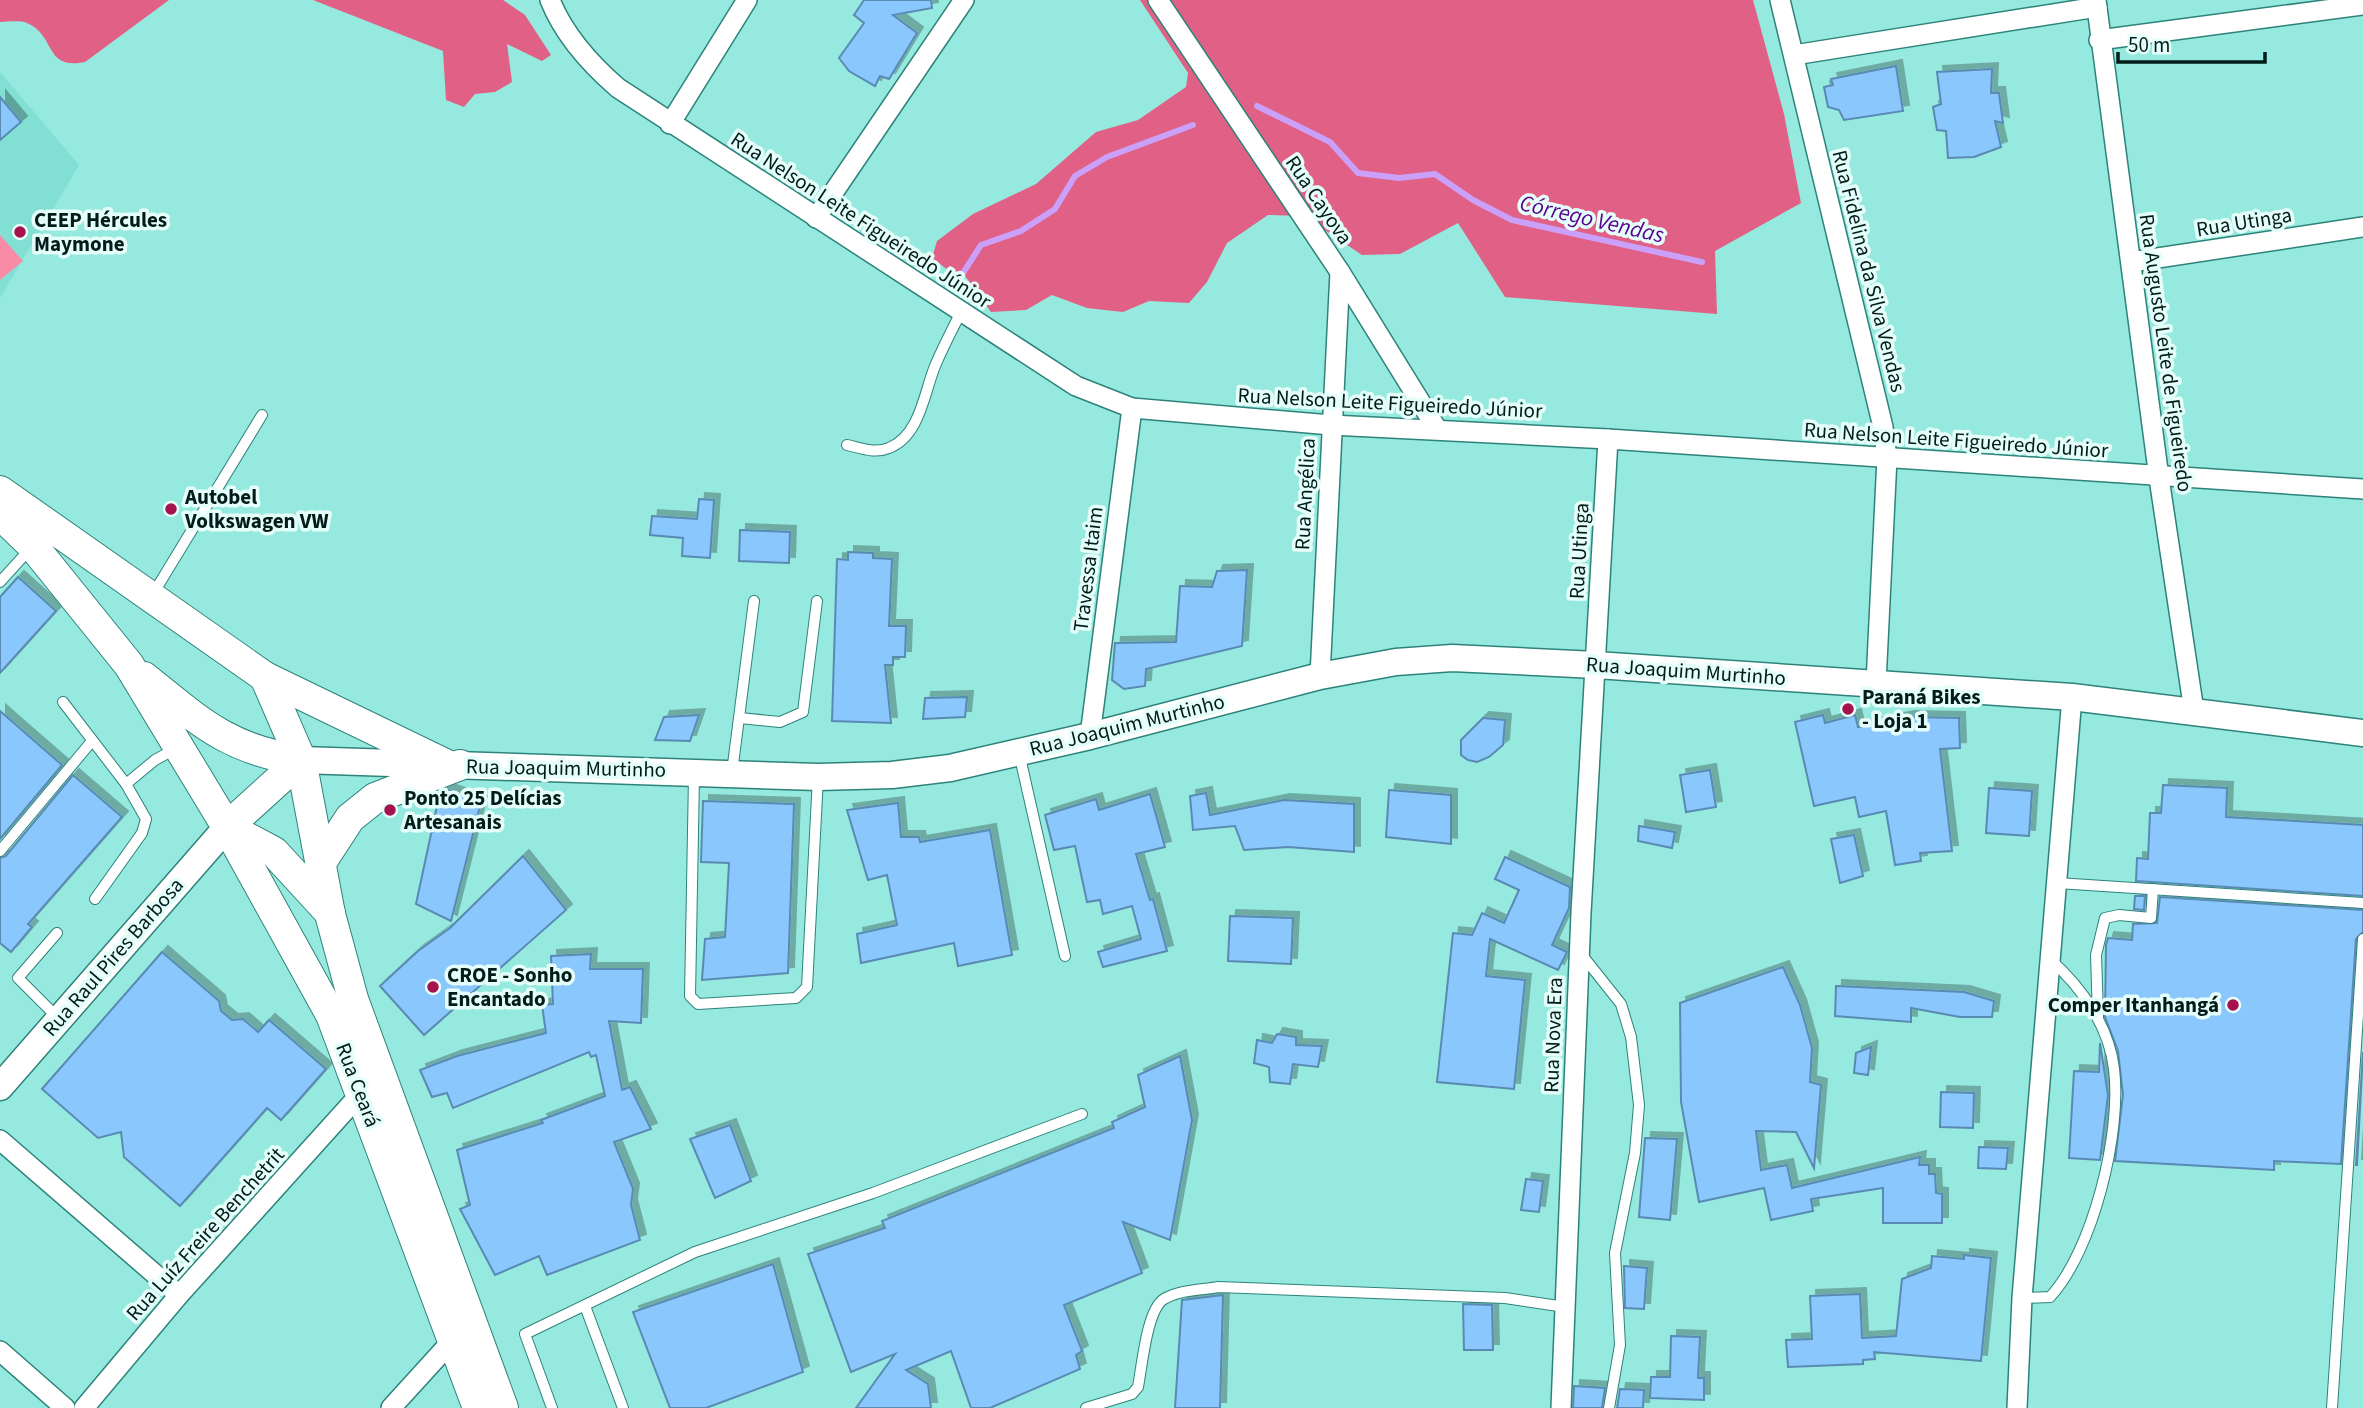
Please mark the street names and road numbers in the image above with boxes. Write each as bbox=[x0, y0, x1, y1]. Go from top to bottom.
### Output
street label: Rua Nelson Leite Figueiredo Júnior bbox=[725, 124, 998, 316]
street label: Rua Fidelina da Silva Vendas bbox=[1824, 147, 1914, 395]
street label: Rua Cayova bbox=[1278, 149, 1360, 251]
street label: Rua Utinga bbox=[2194, 200, 2294, 244]
street label: Rua Augusto Leite de Figueiredo bbox=[2132, 212, 2200, 494]
street label: Rua Nelson Leite Figueiredo Júnior bbox=[1237, 380, 1544, 426]
street label: Rua Nelson Leite Figueiredo Júnior bbox=[1803, 414, 2110, 466]
street label: Rua Angélica bbox=[1287, 437, 1323, 551]
street label: Rua Utinga bbox=[1562, 502, 1596, 600]
street label: Travessa Itaim bbox=[1065, 505, 1111, 633]
street label: Rua Joaquim Murtinho bbox=[1585, 649, 1787, 693]
street label: Rua Joaquim Murtinho bbox=[1026, 686, 1228, 764]
street label: Rua Joaquim Murtinho bbox=[466, 751, 666, 785]
street label: Rua Raul Pires Barbosa bbox=[36, 871, 190, 1043]
street label: Rua Nova Era bbox=[1536, 977, 1570, 1093]
street label: Rua Ceará bbox=[328, 1038, 388, 1132]
street label: Rua Luíz Freire Benchetrit bbox=[119, 1141, 291, 1327]

